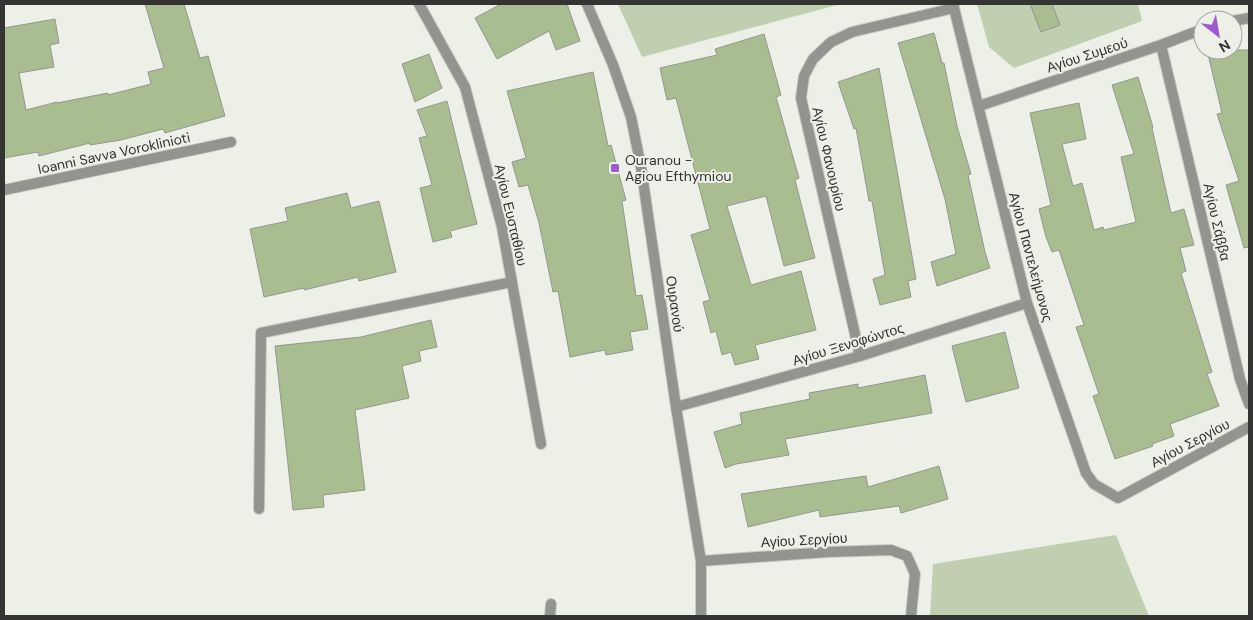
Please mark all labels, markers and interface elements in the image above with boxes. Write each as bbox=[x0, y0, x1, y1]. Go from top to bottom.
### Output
north arrow bbox=[1193, 10, 1243, 60]
street label: Αγίου Συμεού bbox=[1044, 33, 1130, 77]
text: N bbox=[1216, 36, 1234, 56]
street label: Αγίου Φανουρίου bbox=[808, 105, 850, 213]
street label: Ioanni Savva Voroklinioti bbox=[36, 128, 192, 178]
place label: Ouranou - Agiou Efthymiou bbox=[625, 151, 731, 185]
street label: Αγίου Ευσταθίου bbox=[491, 162, 531, 268]
marker: Ouranou - Agiou Efthymiou bbox=[609, 162, 621, 174]
street label: Αγίου Σάββα bbox=[1199, 181, 1235, 263]
street label: Αγίου Παντελεήμονος bbox=[1005, 190, 1057, 324]
street label: Ουρανού bbox=[662, 275, 688, 333]
street label: Αγίου Ξενοφώντος bbox=[790, 318, 906, 369]
street label: Αγίου Σεργίου bbox=[1147, 415, 1233, 471]
street label: Αγίου Σεργίου bbox=[760, 529, 848, 551]

